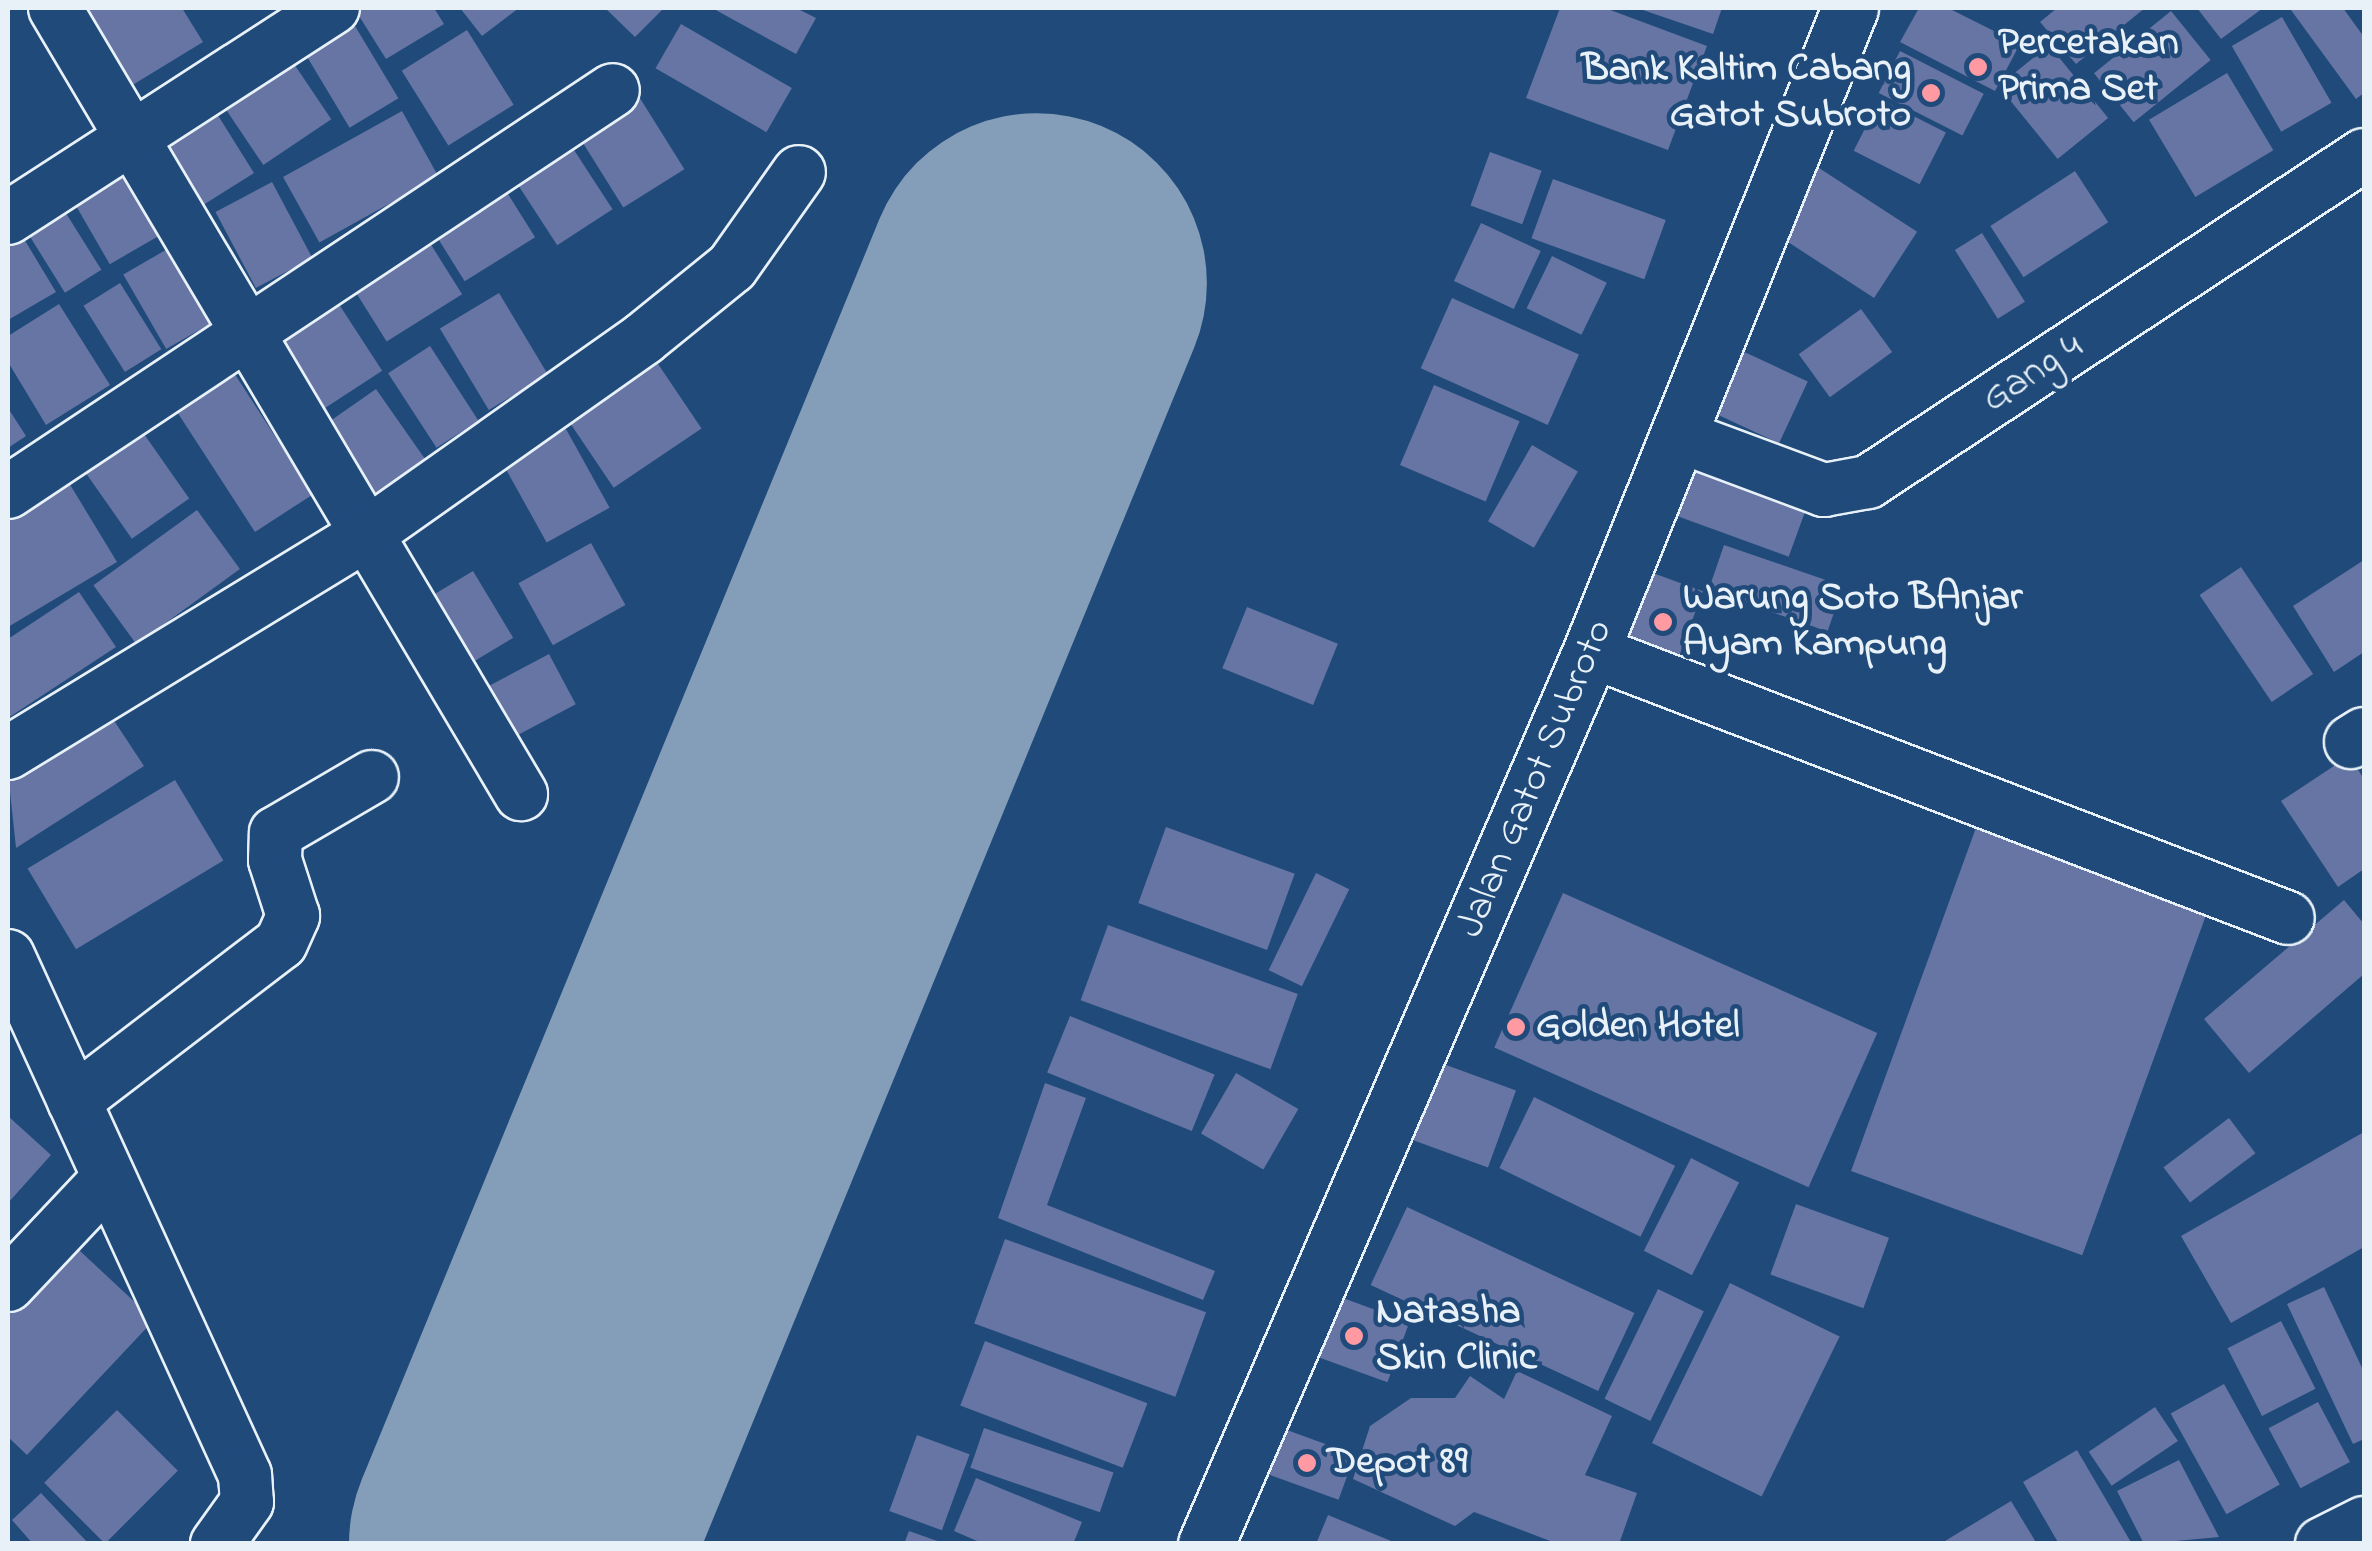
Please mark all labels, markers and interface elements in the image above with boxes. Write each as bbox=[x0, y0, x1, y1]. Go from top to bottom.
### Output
place label: Percetakan Prima Set bbox=[1998, 20, 2179, 114]
place label: Bank Kaltim Cabang Gatot Subroto bbox=[1582, 46, 1911, 140]
marker: Percetakan Prima Set bbox=[1967, 56, 1989, 78]
marker: Bank Kaltim Cabang Gatot Subroto bbox=[1920, 82, 1942, 104]
street label: Gang 4 bbox=[1973, 324, 2093, 424]
place label: Warung Soto BAnjar Ayam Kampung bbox=[1683, 575, 2022, 669]
marker: Warung Soto BAnjar Ayam Kampung bbox=[1652, 611, 1674, 633]
street label: Jalan Gatot Subroto bbox=[1447, 613, 1625, 945]
place label: Golden Hotel bbox=[1536, 1003, 1740, 1051]
marker: Golden Hotel bbox=[1505, 1016, 1527, 1038]
place label: Natasha Skin Clinic bbox=[1376, 1289, 1537, 1383]
marker: Natasha Skin Clinic bbox=[1341, 1323, 1367, 1349]
place label: Depot 89 bbox=[1327, 1439, 1467, 1487]
marker: Depot 89 bbox=[1296, 1452, 1318, 1474]

